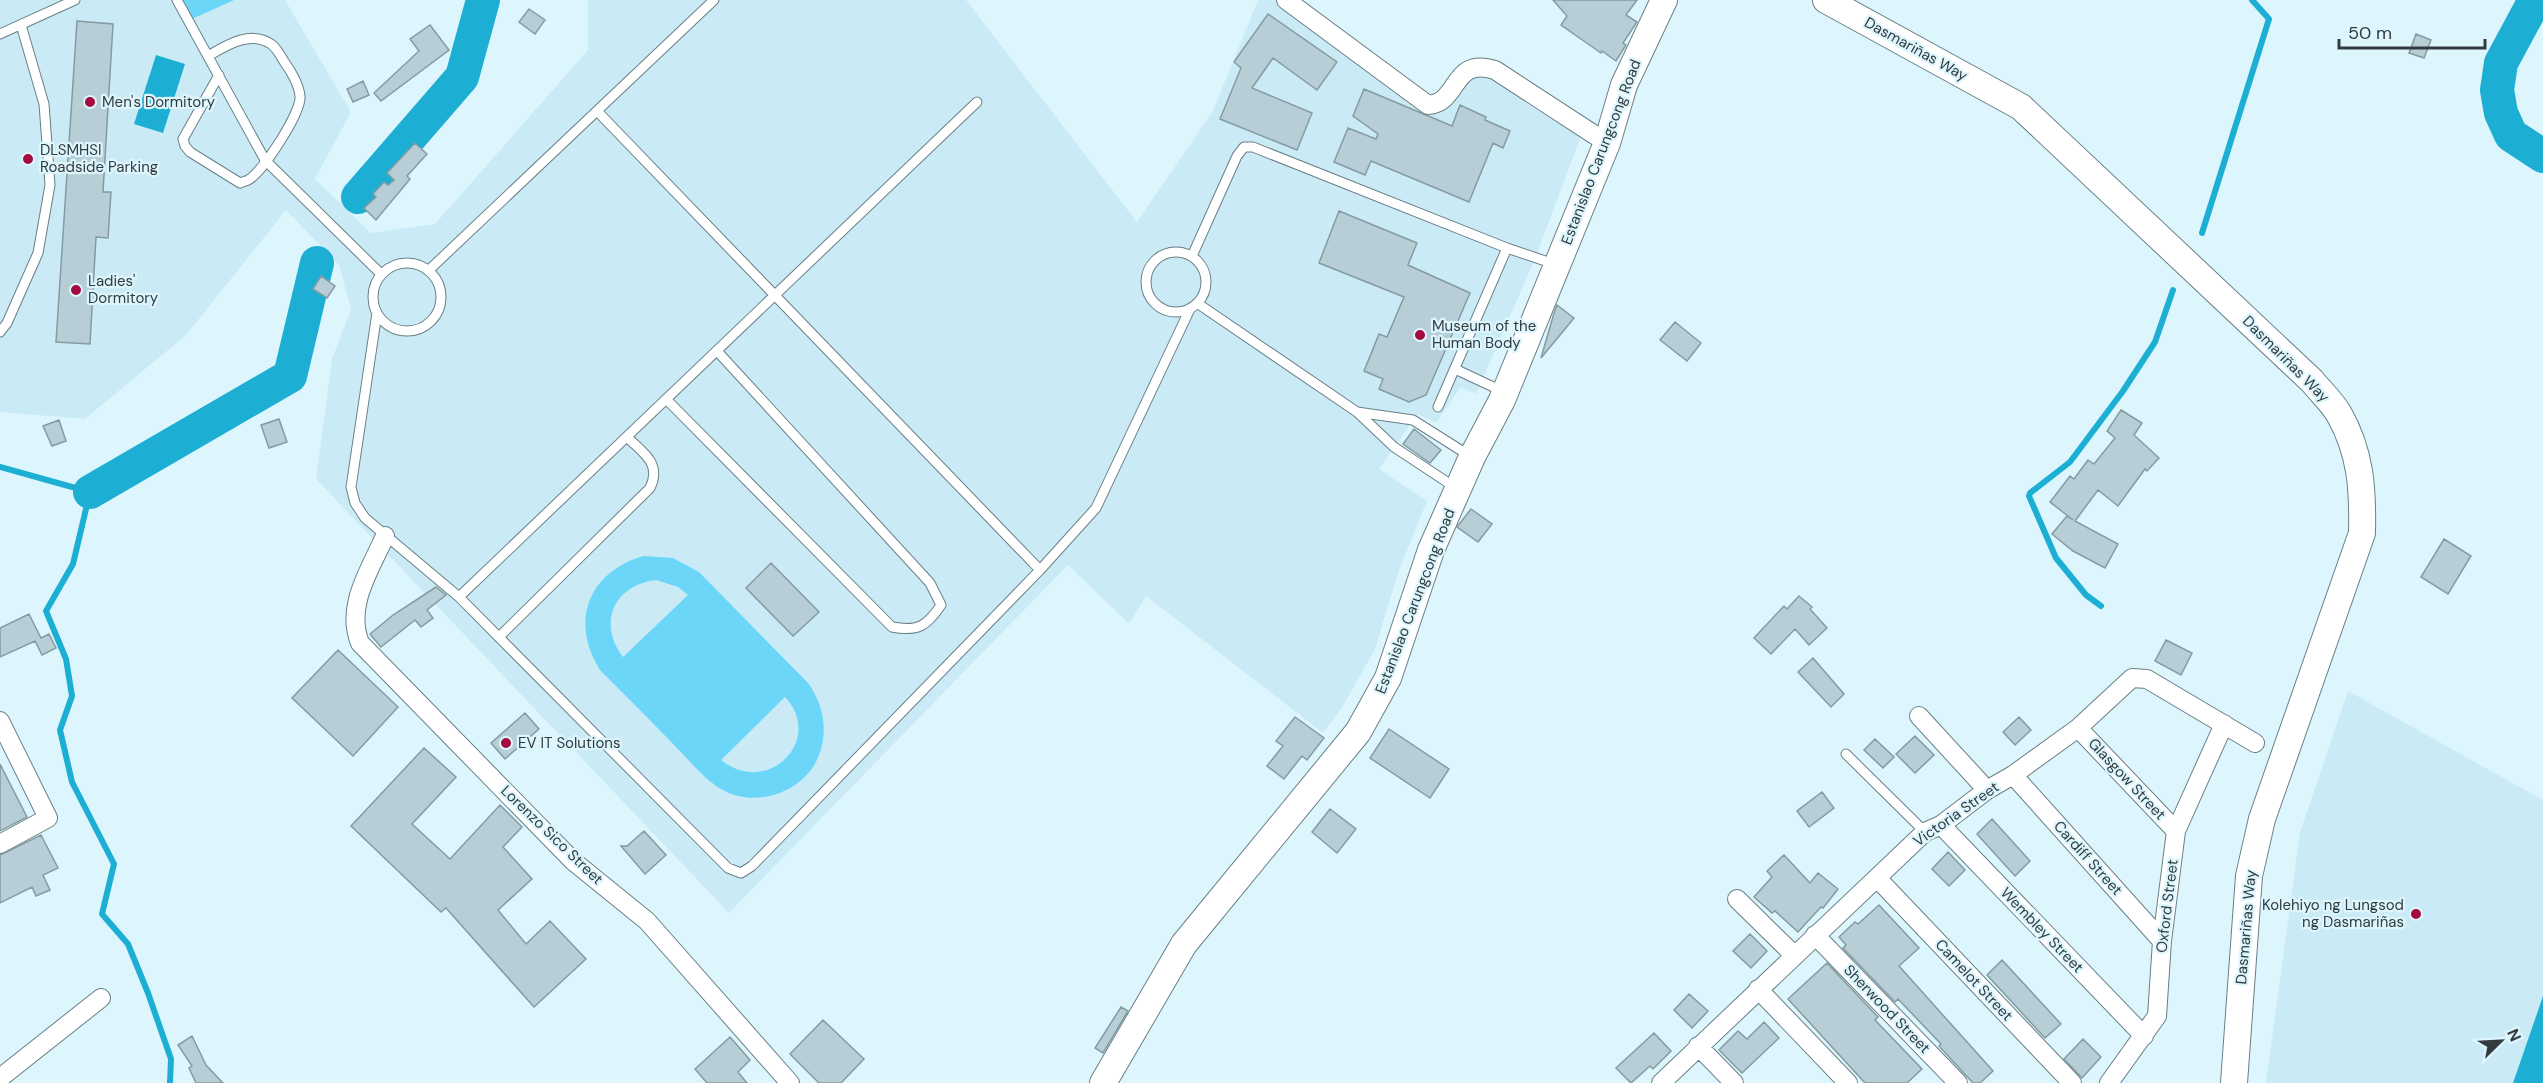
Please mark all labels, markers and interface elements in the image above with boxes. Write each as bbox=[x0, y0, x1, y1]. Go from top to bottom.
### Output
street label: Dasmariñas Way bbox=[1861, 12, 1972, 86]
scale bar bbox=[2339, 12, 2484, 50]
text: 50 m bbox=[2348, 21, 2392, 45]
street label: Estanislao Carungcong Road bbox=[1556, 56, 1646, 248]
place label: Men's Dormitory bbox=[102, 92, 216, 112]
marker: Men's Dormitory bbox=[83, 95, 97, 109]
place label: DLSMHSI Roadside Parking bbox=[40, 140, 158, 177]
marker: DLSMHSI Roadside Parking bbox=[21, 152, 35, 166]
place label: Ladies' Dormitory bbox=[88, 271, 159, 308]
marker: Ladies' Dormitory bbox=[69, 283, 83, 297]
street label: Dasmariñas Way bbox=[2238, 311, 2334, 407]
place label: Museum of the Human Body bbox=[1432, 316, 1536, 353]
marker: Museum of the Human Body bbox=[1413, 328, 1427, 342]
street label: Estanislao Carungcong Road bbox=[1370, 505, 1460, 697]
place label: EV IT Solutions bbox=[518, 733, 620, 753]
street label: Glasgow Street bbox=[2084, 734, 2170, 824]
marker: EV IT Solutions bbox=[499, 736, 513, 750]
street label: Victoria Street bbox=[1909, 777, 2003, 851]
street label: Lorenzo Sico Street bbox=[497, 781, 608, 889]
street label: Cardiff Street bbox=[2049, 816, 2127, 900]
street label: Oxford Street bbox=[2151, 858, 2183, 954]
street label: Dasmariñas Way bbox=[2231, 868, 2261, 985]
street label: Wembley Street bbox=[1996, 883, 2088, 977]
place label: Kolehiyo ng Lungsod ng Dasmariñas bbox=[2262, 895, 2404, 932]
marker: Kolehiyo ng Lungsod ng Dasmariñas bbox=[2409, 907, 2423, 921]
street label: Camelot Street bbox=[1931, 935, 2017, 1025]
street label: Sherwood Street bbox=[1839, 960, 1935, 1058]
north arrow bbox=[2471, 1011, 2531, 1071]
text: N bbox=[2502, 1026, 2526, 1045]

